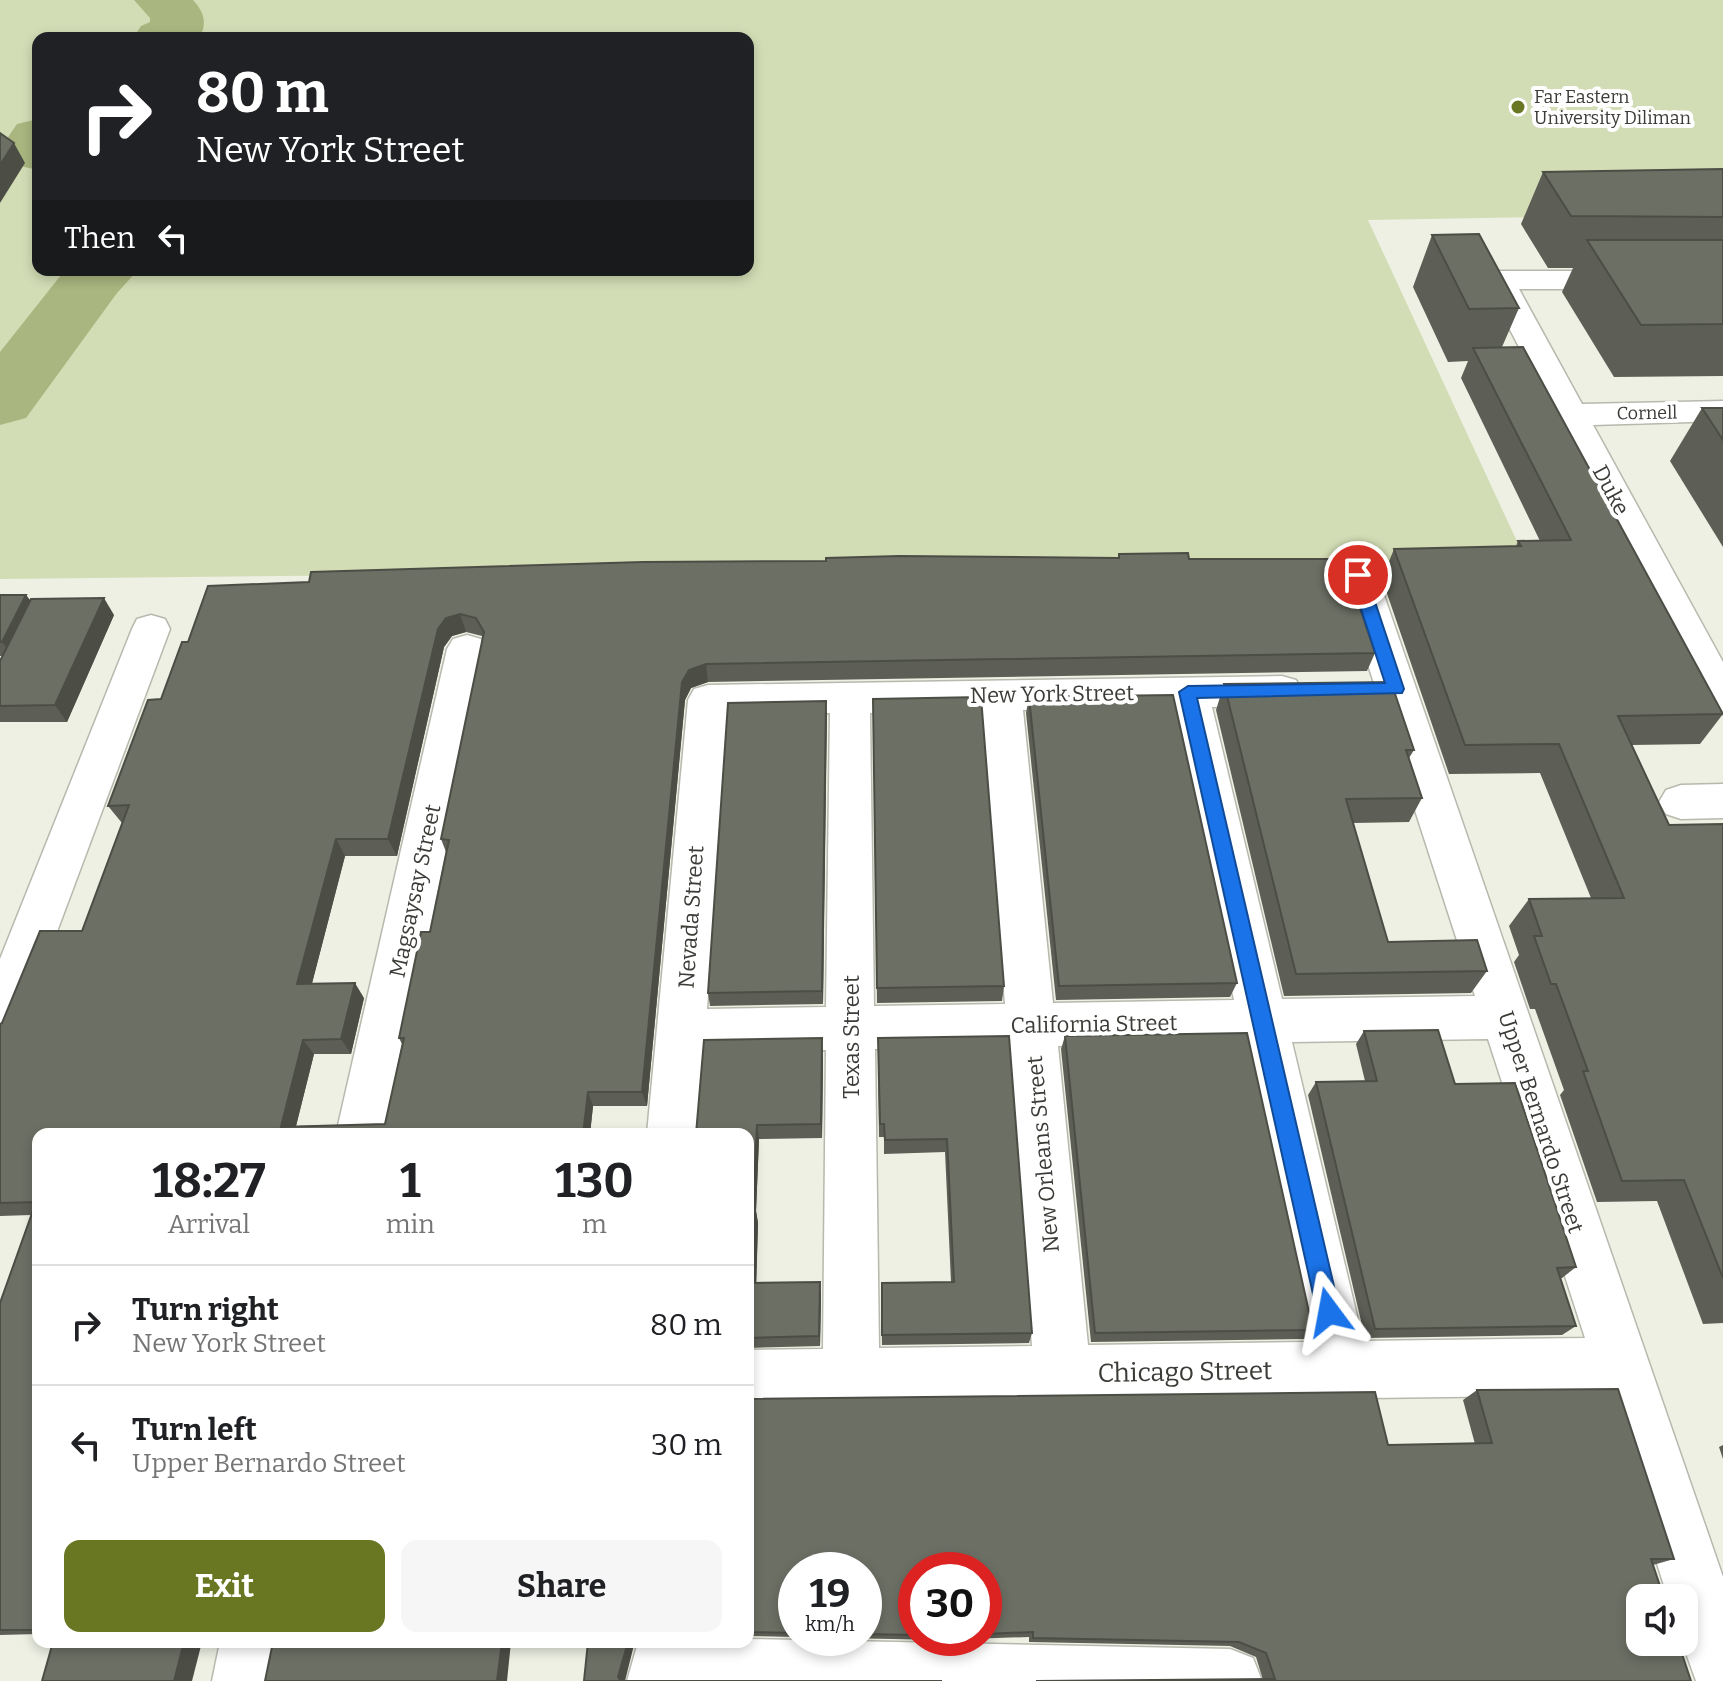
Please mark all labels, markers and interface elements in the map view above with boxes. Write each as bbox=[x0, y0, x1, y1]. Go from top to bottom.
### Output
text: 80 m bbox=[196, 60, 329, 127]
icon: right bbox=[64, 64, 168, 168]
place label: Far Eastern University Diliman bbox=[1534, 86, 1692, 129]
marker: Far Eastern University Diliman bbox=[1509, 98, 1527, 116]
text: New York Street bbox=[196, 128, 465, 172]
icon: left bbox=[151, 216, 195, 260]
text: Then bbox=[64, 220, 135, 256]
street label: Cornell bbox=[1616, 401, 1678, 425]
street label: Duke bbox=[1587, 460, 1635, 520]
pin bbox=[1324, 541, 1392, 609]
icon: arrive bbox=[1336, 553, 1380, 597]
street label: New York Street bbox=[970, 679, 1134, 709]
street label: Magsaysay Street bbox=[383, 802, 447, 980]
street label: Nevada Street bbox=[673, 845, 709, 989]
street label: Texas Street bbox=[838, 975, 865, 1099]
street label: Upper Bernardo Street bbox=[1492, 1008, 1590, 1236]
street label: California Street bbox=[1010, 1009, 1178, 1039]
street label: New Orleans Street bbox=[1021, 1054, 1065, 1253]
text: 18:27 bbox=[152, 1152, 266, 1210]
text: 1 bbox=[400, 1152, 421, 1210]
text: 130 bbox=[555, 1152, 634, 1210]
text: Arrival bbox=[168, 1209, 250, 1240]
text: min bbox=[386, 1209, 435, 1240]
text: m bbox=[582, 1209, 607, 1240]
position arrow bbox=[1287, 1270, 1371, 1354]
text: Turn right bbox=[132, 1292, 279, 1328]
icon: right bbox=[64, 1303, 108, 1347]
text: 80 m bbox=[650, 1307, 722, 1343]
text: New York Street bbox=[132, 1328, 326, 1359]
street label: Chicago Street bbox=[1097, 1355, 1273, 1389]
text: Turn left bbox=[132, 1412, 257, 1448]
icon: left bbox=[64, 1423, 108, 1467]
text: 30 m bbox=[651, 1427, 722, 1463]
text: Upper Bernardo Street bbox=[132, 1448, 406, 1479]
button: Exit bbox=[64, 1540, 385, 1632]
button: Share bbox=[401, 1540, 722, 1632]
speed limit sign: 30 bbox=[898, 1552, 1002, 1656]
text: 19 bbox=[810, 1570, 850, 1618]
map controls bbox=[1626, 1584, 1698, 1656]
button: sound bbox=[1626, 1584, 1698, 1656]
text: km/h bbox=[805, 1612, 855, 1636]

